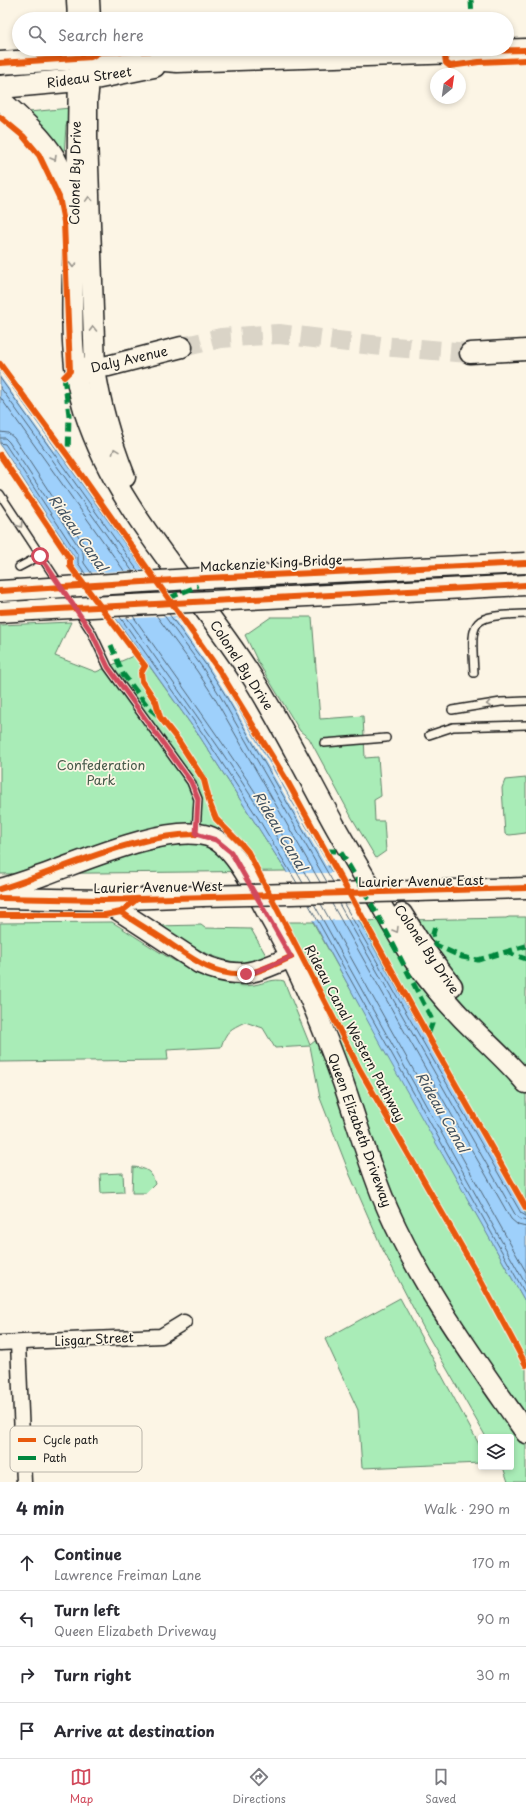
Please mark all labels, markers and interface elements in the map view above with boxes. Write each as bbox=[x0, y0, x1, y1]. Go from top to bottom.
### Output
search box bbox=[12, 12, 514, 56]
icon: search bbox=[26, 23, 48, 45]
text: Search here bbox=[58, 23, 144, 46]
street label: Rideau Street bbox=[45, 61, 133, 92]
north arrow bbox=[430, 68, 466, 104]
street label: Colonel By Drive bbox=[64, 121, 85, 225]
one-way arrow bbox=[50, 154, 57, 161]
one-way arrow bbox=[85, 196, 94, 202]
one-way arrow bbox=[69, 262, 77, 268]
one-way arrow bbox=[89, 326, 97, 332]
street label: Daly Avenue bbox=[89, 340, 169, 377]
one-way arrow bbox=[112, 448, 120, 455]
water label: Rideau Canal bbox=[44, 490, 114, 577]
one-way arrow bbox=[15, 521, 23, 528]
route start bbox=[31, 547, 49, 565]
street label: Mackenzie King Bridge bbox=[199, 549, 343, 576]
street label: Colonel By Drive bbox=[206, 616, 279, 714]
one-way arrow bbox=[486, 699, 492, 708]
park label: Confederation Park bbox=[57, 755, 145, 789]
water label: Rideau Canal bbox=[248, 787, 314, 877]
street label: Laurier Avenue East bbox=[358, 870, 484, 891]
street label: Laurier Avenue West bbox=[93, 876, 223, 897]
street label: Colonel By Drive bbox=[390, 900, 464, 997]
one-way arrow bbox=[391, 926, 399, 933]
street label: Rideau Canal Western Pathway bbox=[301, 941, 410, 1125]
route end bbox=[237, 965, 255, 983]
street label: Queen Elizabeth Driveway bbox=[324, 1050, 397, 1209]
water label: Rideau Canal bbox=[411, 1067, 475, 1158]
street label: Lisgar Street bbox=[54, 1327, 134, 1350]
legend bbox=[10, 1426, 142, 1472]
text: Cycle path bbox=[43, 1431, 98, 1448]
map controls bbox=[478, 1434, 514, 1470]
button: layers bbox=[478, 1434, 514, 1470]
text: Path bbox=[43, 1449, 67, 1466]
text: 4 min bbox=[16, 1495, 64, 1521]
text: Walk · 290 m bbox=[424, 1499, 510, 1518]
text: Continue bbox=[54, 1542, 122, 1565]
icon: ahead bbox=[16, 1552, 38, 1574]
text: 170 m bbox=[472, 1553, 510, 1572]
text: Lawrence Freiman Lane bbox=[54, 1565, 202, 1584]
text: Turn left bbox=[54, 1598, 120, 1621]
icon: left bbox=[16, 1608, 38, 1630]
text: 90 m bbox=[477, 1609, 510, 1628]
text: Queen Elizabeth Driveway bbox=[54, 1621, 217, 1640]
text: Turn right bbox=[54, 1663, 131, 1686]
icon: right bbox=[16, 1664, 38, 1686]
text: 30 m bbox=[476, 1665, 510, 1684]
text: Arrive at destination bbox=[54, 1719, 215, 1742]
icon: arrive bbox=[16, 1720, 38, 1742]
tab: Map bbox=[70, 1766, 93, 1807]
tab: Directions bbox=[232, 1766, 286, 1807]
tab: Saved bbox=[425, 1766, 456, 1807]

